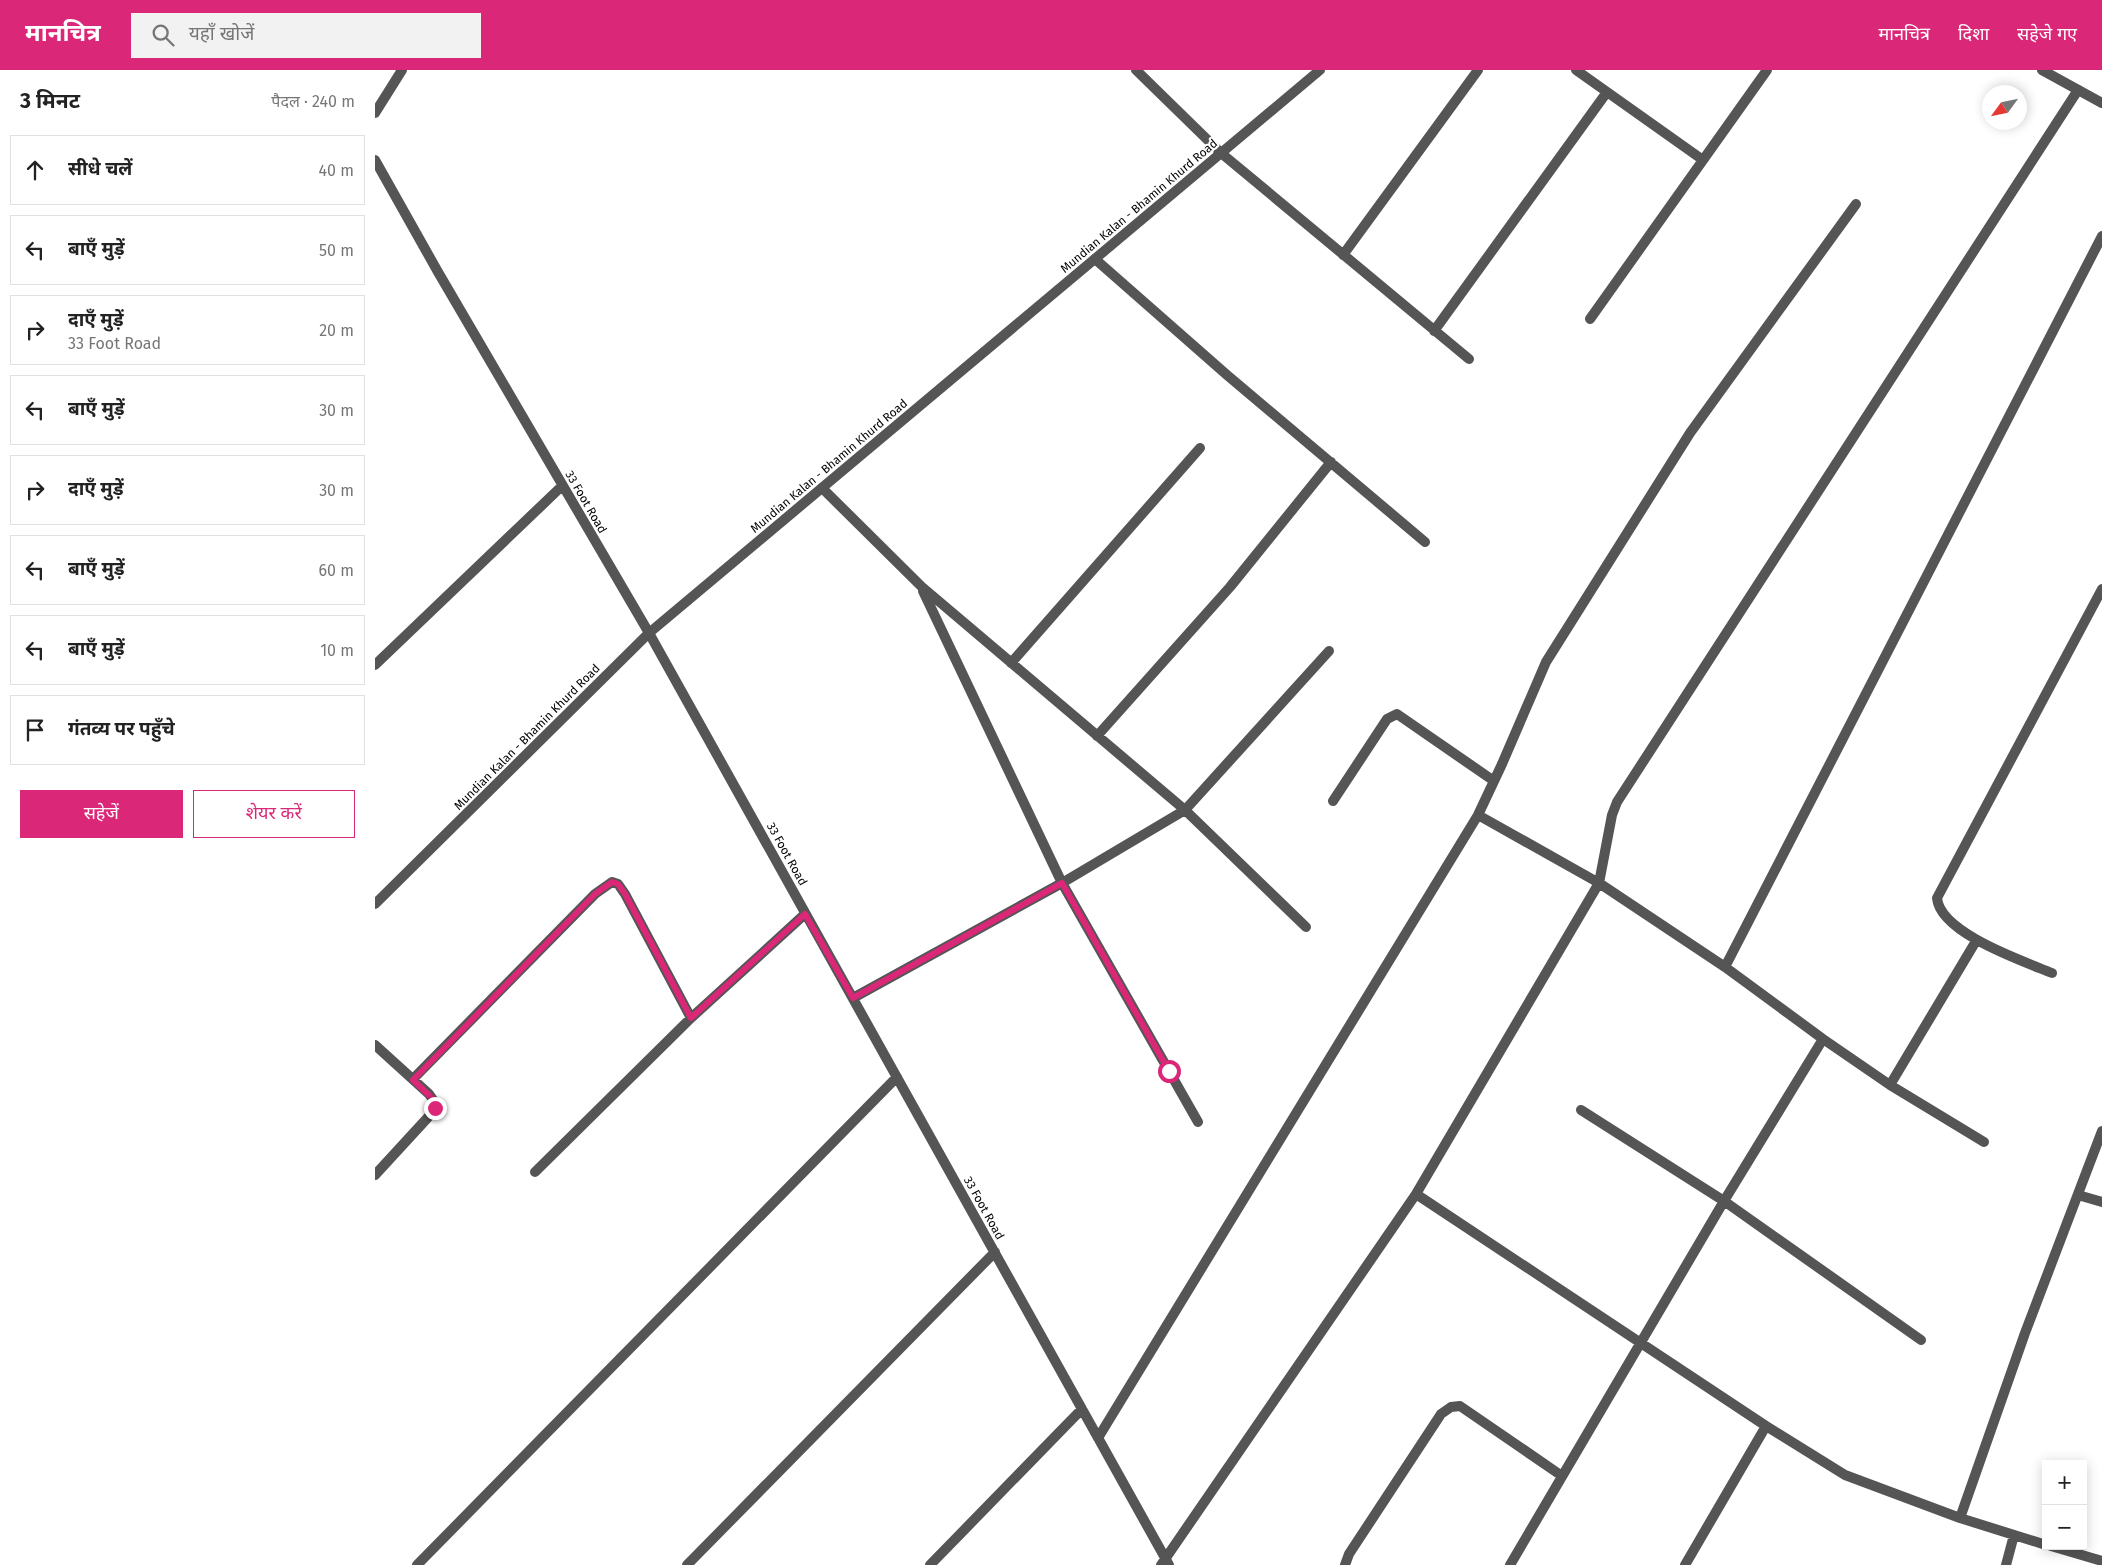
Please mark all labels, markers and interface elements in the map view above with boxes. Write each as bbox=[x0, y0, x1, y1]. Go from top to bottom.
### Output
search box bbox=[131, 13, 481, 58]
text: मानचित्र bbox=[25, 19, 101, 47]
icon: search bbox=[149, 21, 177, 49]
text: यहाँ खोजें bbox=[189, 22, 254, 45]
text: मानचित्र bbox=[1878, 23, 1930, 45]
text: दिशा bbox=[1958, 23, 1989, 45]
text: सहेजे गए bbox=[2017, 23, 2077, 45]
north arrow bbox=[1982, 85, 2027, 130]
text: 3 मिनट bbox=[20, 88, 80, 114]
text: पैदल · 240 m bbox=[271, 92, 355, 111]
street label: Mundian Kalan - Bhamin Khurd Road bbox=[1058, 136, 1220, 276]
icon: ahead bbox=[21, 156, 49, 184]
text: सीधे चलें bbox=[68, 157, 132, 180]
text: 40 m bbox=[319, 161, 354, 180]
icon: left bbox=[21, 236, 49, 264]
text: बाएँ मुड़ें bbox=[68, 237, 125, 260]
text: 50 m bbox=[319, 241, 354, 260]
text: दाएँ मुड़ें bbox=[68, 308, 124, 331]
icon: right bbox=[21, 316, 49, 344]
text: 20 m bbox=[319, 321, 354, 340]
text: 33 Foot Road bbox=[68, 334, 161, 353]
icon: left bbox=[21, 396, 49, 424]
street label: Mundian Kalan - Bhamin Khurd Road bbox=[748, 396, 910, 536]
text: बाएँ मुड़ें bbox=[68, 397, 125, 420]
text: 30 m bbox=[319, 401, 354, 420]
street label: 33 Foot Road bbox=[562, 468, 610, 536]
icon: right bbox=[21, 476, 49, 504]
text: दाएँ मुड़ें bbox=[68, 477, 124, 500]
text: 30 m bbox=[319, 481, 354, 500]
icon: left bbox=[21, 556, 49, 584]
text: बाएँ मुड़ें bbox=[68, 557, 125, 580]
text: 60 m bbox=[319, 561, 354, 580]
icon: left bbox=[21, 636, 49, 664]
text: बाएँ मुड़ें bbox=[68, 637, 125, 660]
text: 10 m bbox=[320, 641, 354, 660]
street label: Mundian Kalan - Bhamin Khurd Road bbox=[451, 661, 603, 813]
icon: arrive bbox=[21, 716, 49, 744]
text: गंतव्य पर पहुँचे bbox=[68, 717, 175, 740]
button: सहेजें bbox=[20, 790, 183, 838]
button: शेयर करें bbox=[193, 790, 355, 838]
street label: 33 Foot Road bbox=[764, 820, 810, 888]
route start bbox=[1158, 1060, 1181, 1083]
route end bbox=[424, 1097, 447, 1120]
street label: 33 Foot Road bbox=[961, 1174, 1007, 1242]
map controls bbox=[2042, 1460, 2087, 1550]
button: + bbox=[2042, 1460, 2087, 1505]
button: − bbox=[2042, 1505, 2087, 1550]

